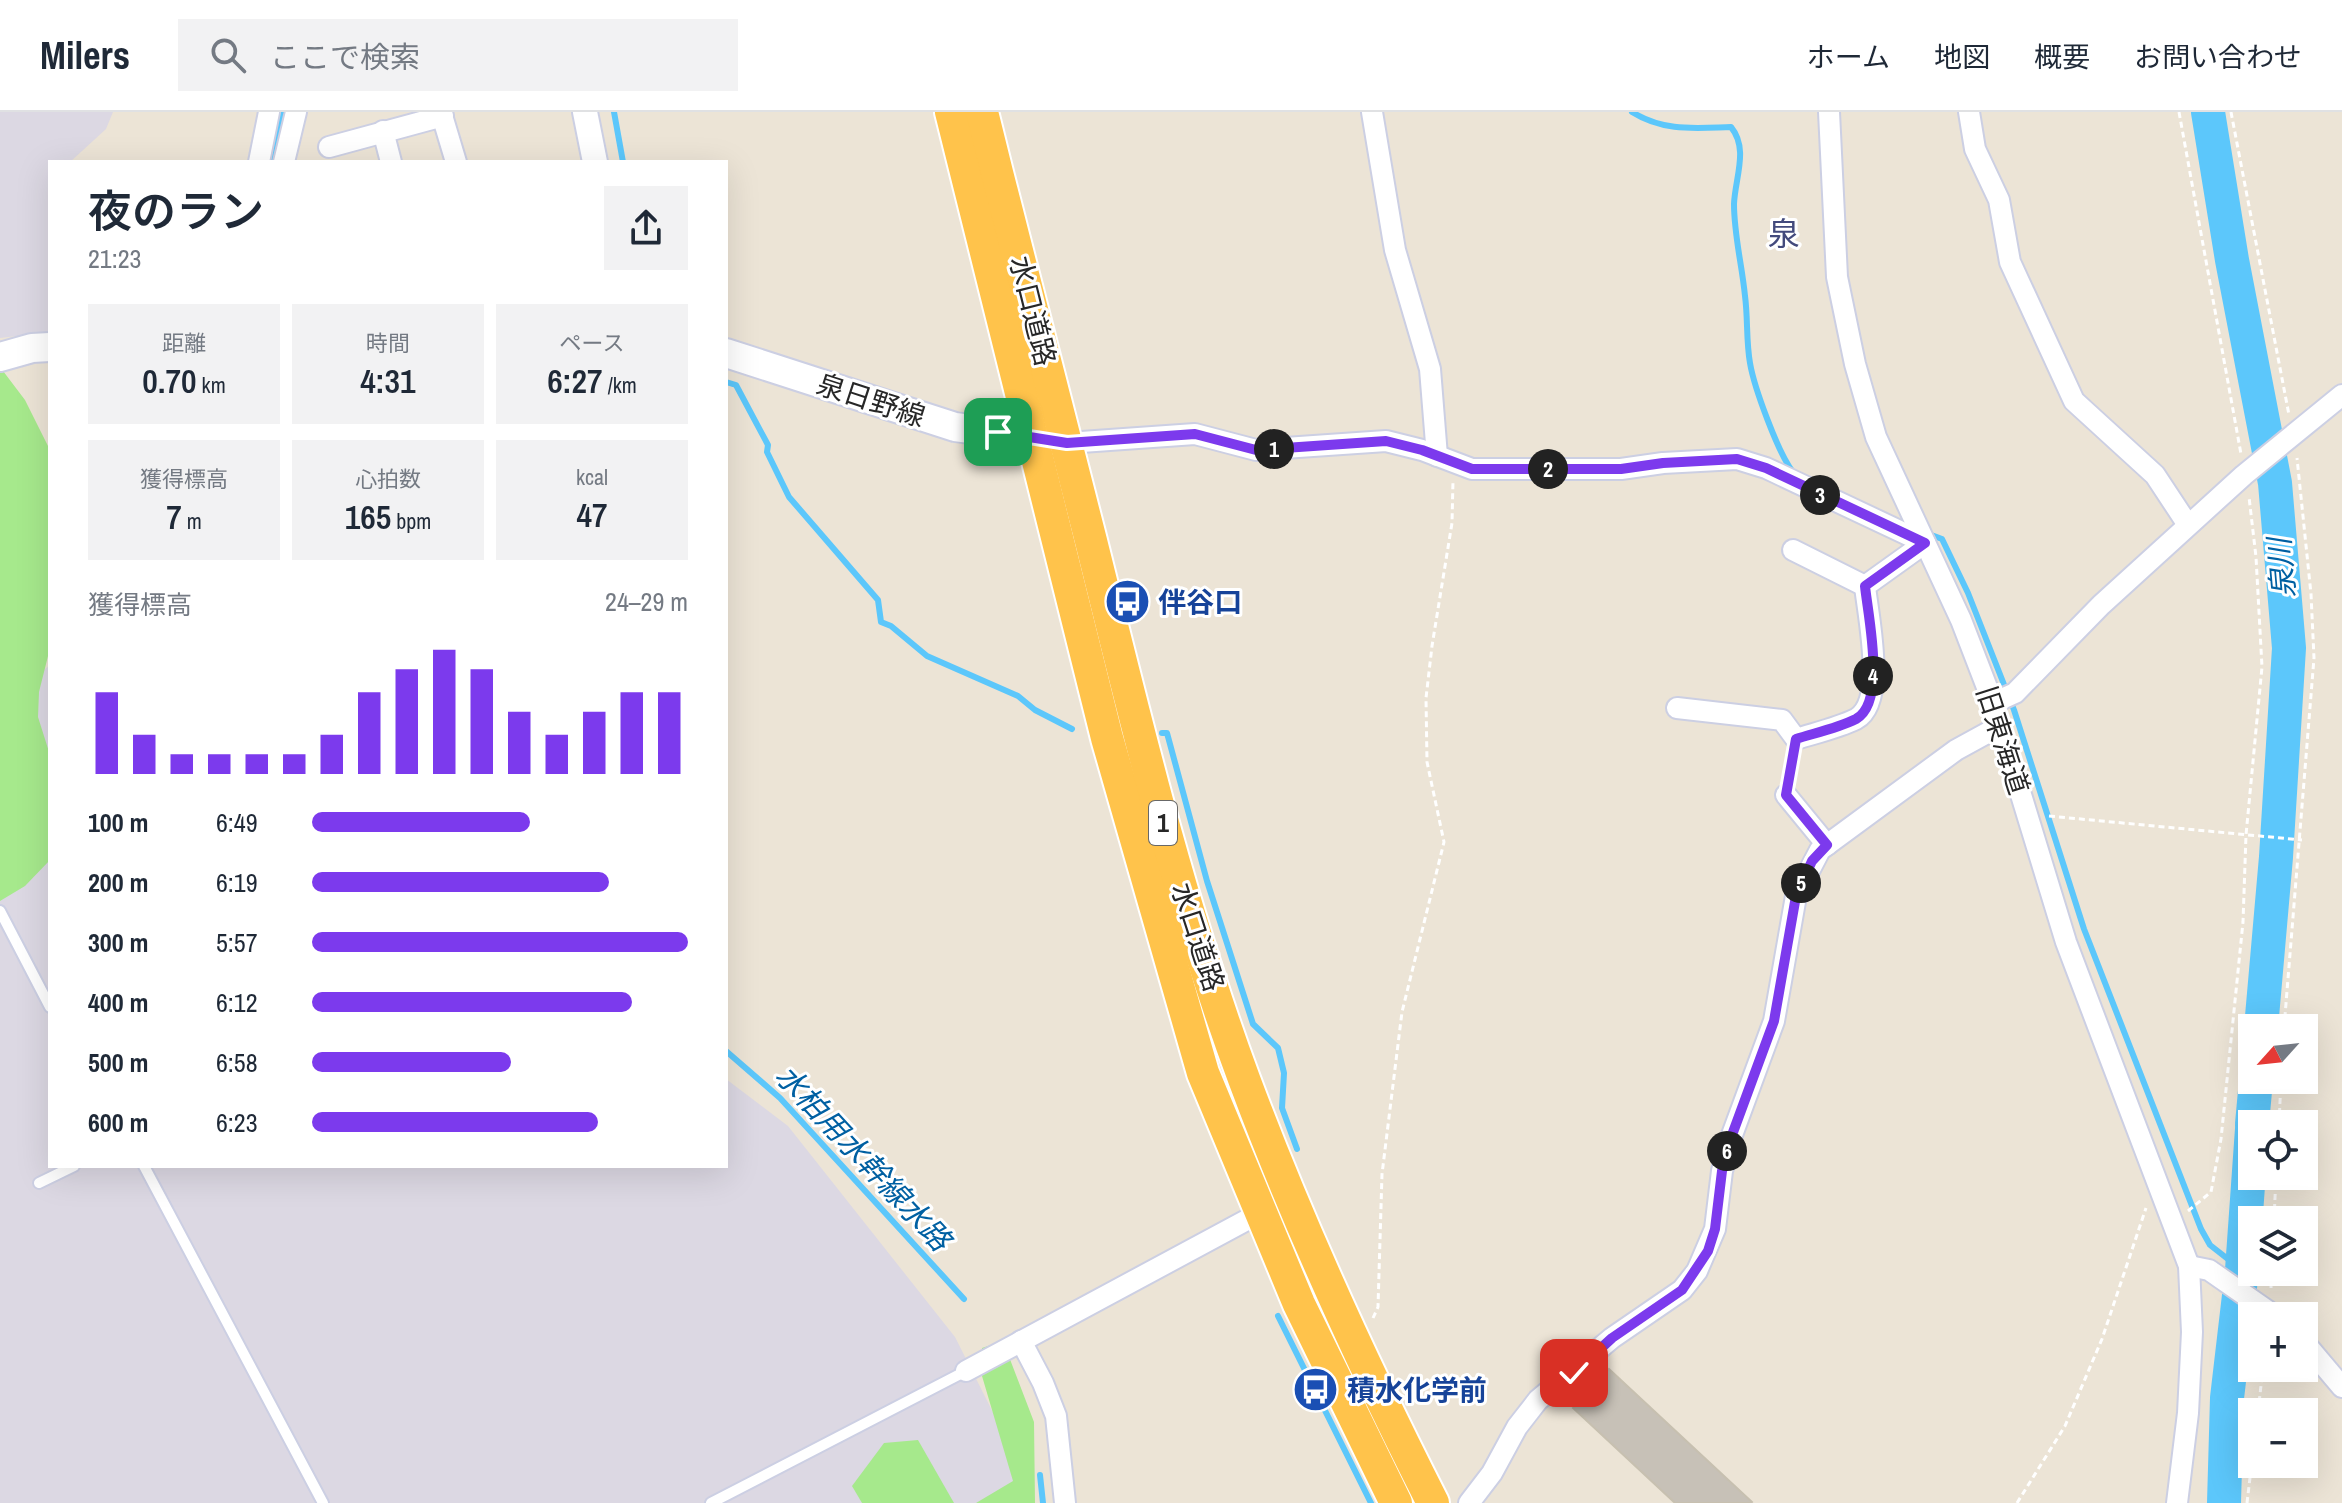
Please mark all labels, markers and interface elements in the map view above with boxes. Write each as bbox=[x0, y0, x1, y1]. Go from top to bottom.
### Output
search box bbox=[178, 19, 738, 91]
text: Milers bbox=[40, 30, 130, 81]
icon: search bbox=[206, 33, 250, 77]
text: ここで検索 bbox=[270, 37, 420, 77]
text: ホーム bbox=[1807, 38, 1890, 76]
text: 地図 bbox=[1934, 38, 1990, 76]
text: 概要 bbox=[2034, 38, 2090, 76]
text: お問い合わせ bbox=[2134, 38, 2302, 76]
text: 夜のラン bbox=[88, 181, 264, 241]
button: share bbox=[604, 186, 688, 270]
district label: 泉 bbox=[1768, 212, 1800, 255]
text: 21:23 bbox=[88, 241, 141, 276]
street label: 水口道路 bbox=[1001, 252, 1065, 370]
text: 距離 bbox=[162, 328, 206, 358]
text: 時間 bbox=[366, 328, 410, 358]
text: ペース bbox=[560, 328, 624, 358]
text: 0.70 bbox=[142, 358, 197, 404]
text: 4:31 bbox=[360, 358, 416, 404]
text: 6:27 bbox=[547, 358, 603, 404]
street label: 泉日野線 bbox=[812, 365, 930, 435]
text: km bbox=[197, 370, 226, 400]
text: /km bbox=[603, 370, 637, 400]
pin bbox=[964, 398, 1032, 466]
icon: arrive bbox=[976, 410, 1020, 454]
pin: 1 bbox=[1254, 429, 1294, 469]
text: 1 bbox=[1269, 434, 1279, 464]
pin: 2 bbox=[1528, 449, 1568, 489]
text: 2 bbox=[1543, 454, 1553, 484]
text: kcal bbox=[576, 462, 608, 492]
text: 獲得標高 bbox=[140, 464, 228, 494]
text: 心拍数 bbox=[355, 464, 421, 494]
pin: 3 bbox=[1800, 475, 1840, 515]
text: 3 bbox=[1815, 480, 1825, 510]
text: 47 bbox=[576, 492, 608, 538]
text: 7 bbox=[166, 494, 182, 540]
text: 165 bbox=[345, 494, 391, 540]
text: m bbox=[182, 506, 202, 536]
text: bpm bbox=[391, 506, 431, 536]
water label: 泉川 bbox=[2258, 533, 2304, 600]
bus stop icon: 伴谷口 bbox=[1103, 578, 1151, 626]
place label: 伴谷口 bbox=[1158, 583, 1242, 621]
text: 24–29 m bbox=[605, 584, 688, 619]
text: 獲得標高 bbox=[88, 587, 192, 622]
pin: 4 bbox=[1853, 656, 1893, 696]
text: 4 bbox=[1868, 661, 1878, 691]
street label: 旧東海道 bbox=[1968, 681, 2038, 799]
road number: 1 bbox=[1149, 801, 1177, 845]
text: 100 m bbox=[88, 805, 148, 840]
text: 6:49 bbox=[216, 805, 258, 840]
pin: 5 bbox=[1781, 863, 1821, 903]
text: 200 m bbox=[88, 865, 148, 900]
text: 6:19 bbox=[216, 865, 258, 900]
text: 5 bbox=[1796, 868, 1806, 898]
street label: 水口道路 bbox=[1163, 878, 1233, 996]
text: 300 m bbox=[88, 925, 148, 960]
text: 5:57 bbox=[216, 925, 258, 960]
text: 400 m bbox=[88, 985, 148, 1020]
text: 6:12 bbox=[216, 985, 258, 1020]
north arrow bbox=[2238, 1014, 2318, 1094]
map controls bbox=[2238, 1014, 2318, 1478]
text: 500 m bbox=[88, 1045, 148, 1080]
text: 6:58 bbox=[216, 1045, 258, 1080]
water label: 水柏用水幹線水路 bbox=[767, 1056, 962, 1261]
text: 600 m bbox=[88, 1105, 148, 1140]
text: 6:23 bbox=[216, 1105, 258, 1140]
button: locate bbox=[2238, 1110, 2318, 1190]
pin: 6 bbox=[1707, 1131, 1747, 1171]
text: 6 bbox=[1722, 1136, 1732, 1166]
button: layers bbox=[2238, 1206, 2318, 1286]
button: + bbox=[2238, 1302, 2318, 1382]
pin bbox=[1540, 1339, 1608, 1407]
icon: check bbox=[1552, 1351, 1596, 1395]
bus stop icon: 積水化学前 bbox=[1292, 1366, 1340, 1414]
place label: 積水化学前 bbox=[1347, 1371, 1487, 1409]
button: − bbox=[2238, 1398, 2318, 1478]

